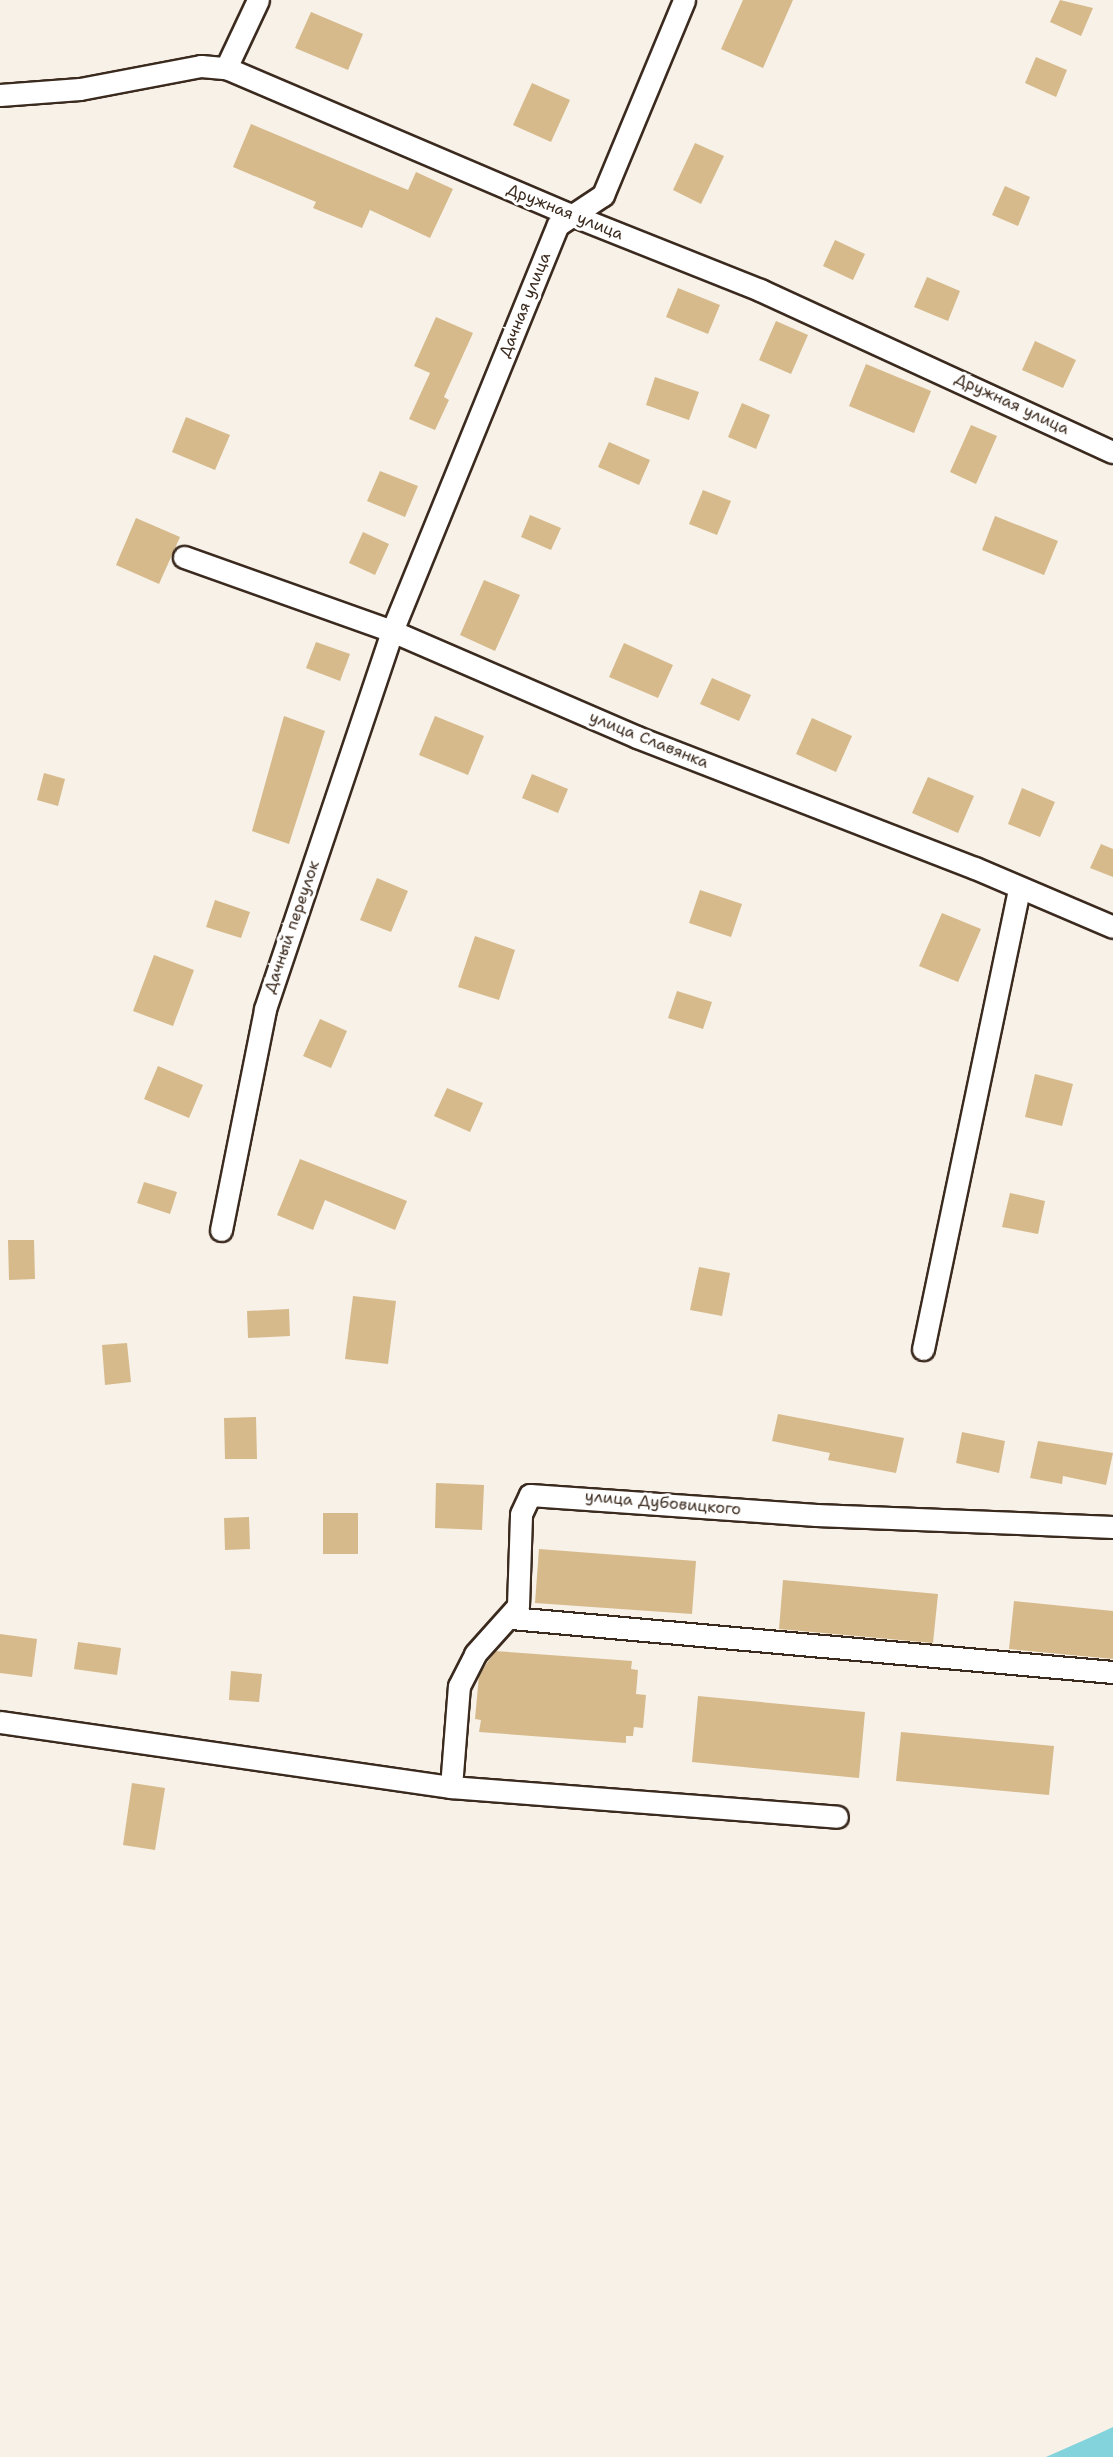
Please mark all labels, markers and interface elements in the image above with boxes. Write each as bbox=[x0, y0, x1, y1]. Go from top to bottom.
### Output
street label: Дружная улица bbox=[504, 180, 626, 244]
street label: Дачная улица bbox=[495, 250, 555, 360]
street label: Дружная улица bbox=[952, 369, 1072, 439]
street label: улица Славянка bbox=[587, 707, 711, 773]
street label: Дачный переулок bbox=[260, 858, 324, 996]
street label: улица Дубовицкого bbox=[584, 1487, 742, 1519]

